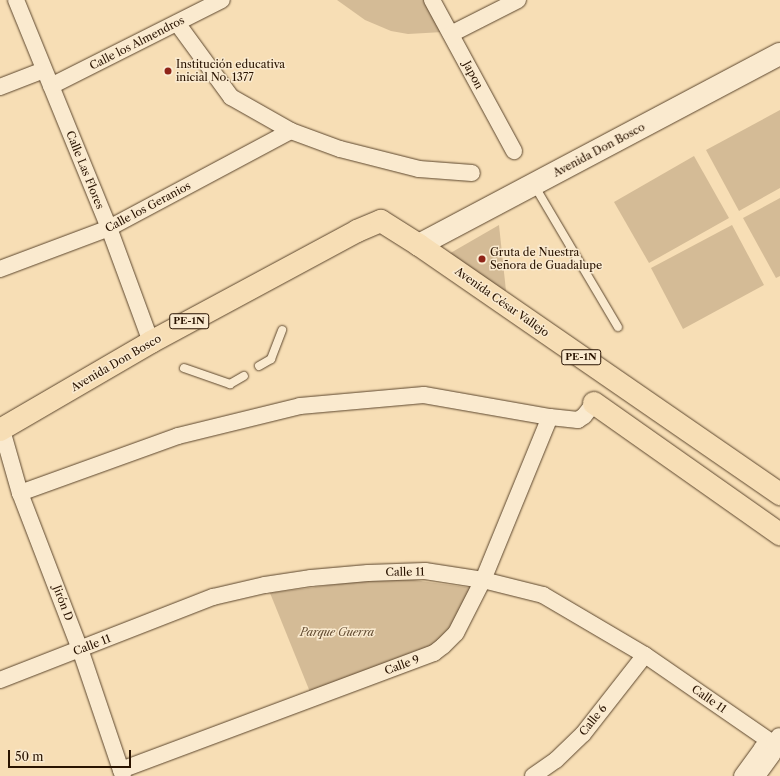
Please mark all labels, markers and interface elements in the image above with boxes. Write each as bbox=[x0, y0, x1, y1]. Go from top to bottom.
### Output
street label: Calle los Almendros bbox=[87, 13, 187, 73]
place label: Institución educativa inicial No. 1377 bbox=[176, 58, 285, 84]
street label: Japon bbox=[460, 59, 486, 91]
marker: Institución educativa inicial No. 1377 bbox=[163, 66, 173, 76]
street label: Avenida Don Bosco bbox=[551, 120, 647, 180]
street label: Calle Las Flores bbox=[63, 129, 107, 211]
street label: Calle los Geranios bbox=[103, 179, 193, 235]
place label: Gruta de Nuestra Señora de Guadalupe bbox=[490, 246, 602, 272]
marker: Gruta de Nuestra Señora de Guadalupe bbox=[477, 254, 487, 264]
street label: Avenida César Vallejo bbox=[452, 264, 552, 340]
road number: PE-1N bbox=[169, 313, 209, 329]
street label: Avenida Don Bosco bbox=[68, 332, 164, 394]
road number: PE-1N bbox=[561, 349, 601, 365]
street label: Calle 11 bbox=[385, 565, 425, 579]
street label: Jirón D bbox=[50, 583, 76, 623]
park label: Parque Guerra bbox=[300, 625, 374, 639]
street label: Calle 11 bbox=[71, 632, 113, 658]
street label: Calle 9 bbox=[383, 653, 421, 677]
street label: Calle 11 bbox=[689, 682, 729, 716]
street label: Calle 6 bbox=[576, 702, 610, 738]
scale bar bbox=[10, 742, 133, 768]
text: 50 m bbox=[15, 749, 44, 764]

